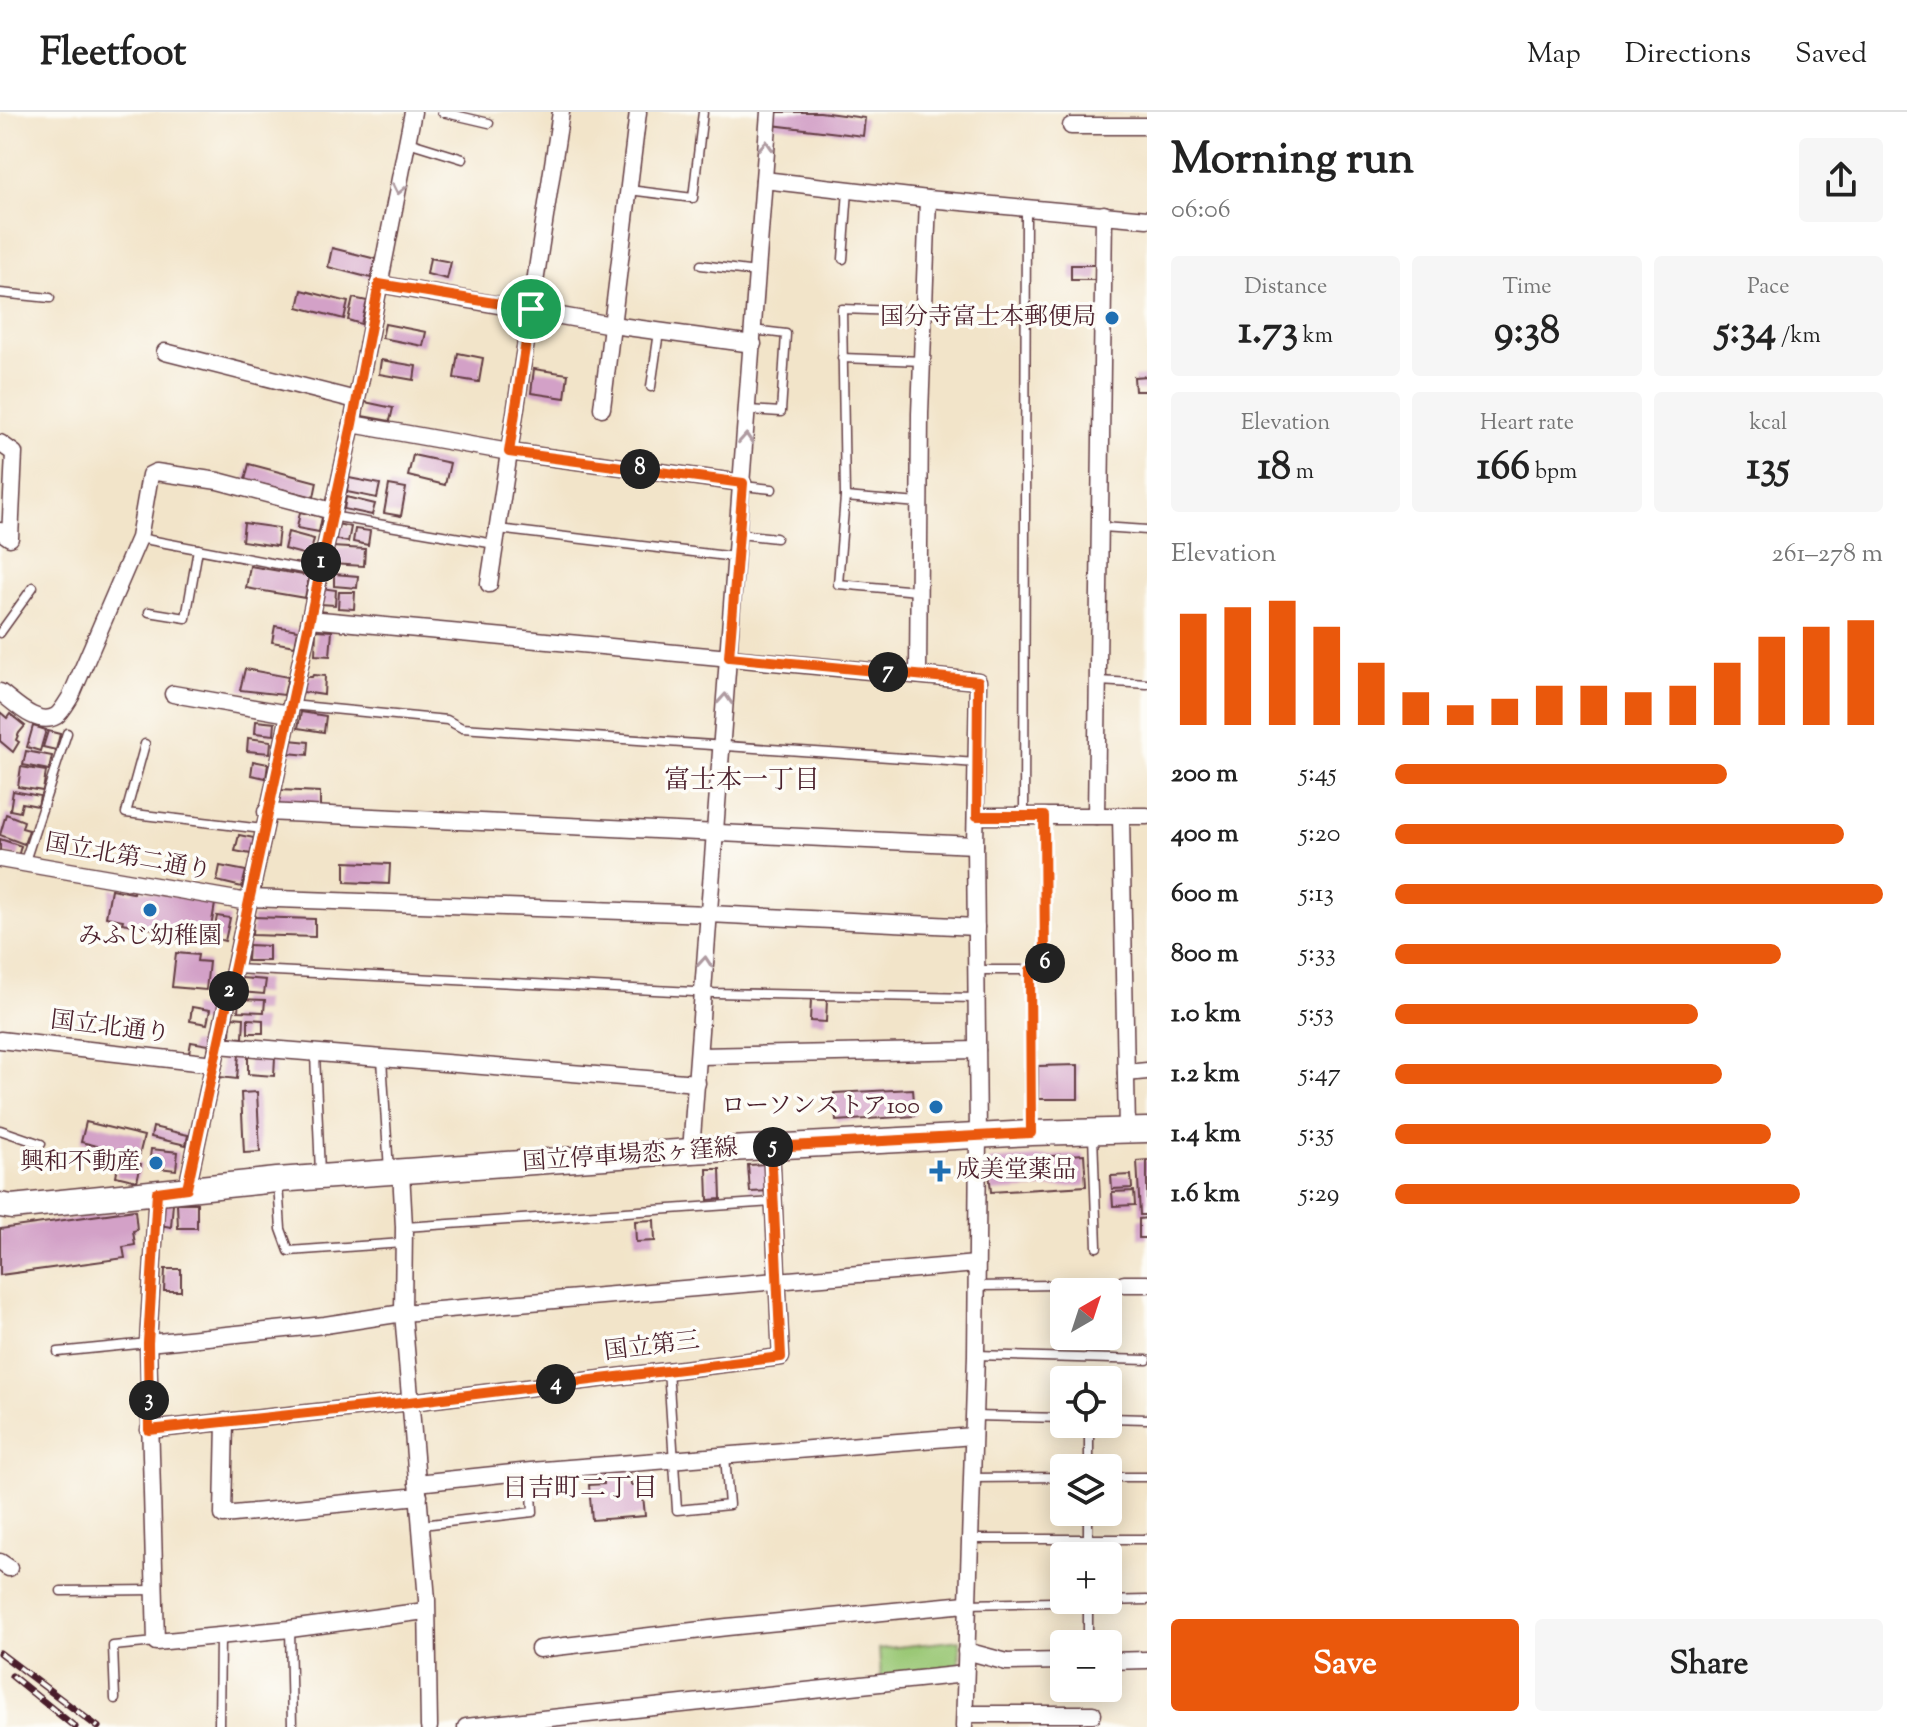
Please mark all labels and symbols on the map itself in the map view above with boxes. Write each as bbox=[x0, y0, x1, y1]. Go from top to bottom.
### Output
one-way arrow bbox=[757, 139, 774, 152]
one-way arrow bbox=[391, 182, 408, 195]
pin bbox=[497, 275, 565, 343]
place label: 国分寺富士本郵便局 bbox=[880, 301, 1096, 335]
marker: 国分寺富士本郵便局 bbox=[1103, 309, 1121, 327]
one-way arrow bbox=[737, 433, 754, 446]
pin: 8 bbox=[620, 449, 660, 489]
pin: 1 bbox=[301, 542, 341, 582]
pin: 7 bbox=[868, 652, 908, 692]
one-way arrow bbox=[717, 692, 734, 705]
district label: 富士本一丁目 bbox=[664, 763, 820, 800]
street label: 国立北第二通り bbox=[42, 827, 214, 889]
marker: みふじ幼稚園 bbox=[141, 901, 159, 919]
place label: みふじ幼稚園 bbox=[78, 920, 222, 954]
pin: 6 bbox=[1025, 943, 1065, 983]
one-way arrow bbox=[696, 955, 713, 968]
pin: 2 bbox=[209, 971, 249, 1011]
street label: 国立北通り bbox=[48, 1004, 172, 1052]
place label: ローソンストア100 bbox=[721, 1090, 920, 1124]
marker: ローソンストア100 bbox=[927, 1098, 945, 1116]
pin: 5 bbox=[753, 1127, 793, 1167]
street label: 国立停車場恋ヶ窪線 bbox=[521, 1132, 739, 1180]
place label: 興和不動産 bbox=[20, 1146, 140, 1180]
marker: 興和不動産 bbox=[147, 1154, 165, 1172]
place label: 成美堂薬品 bbox=[956, 1154, 1076, 1188]
marker: 成美堂薬品 bbox=[931, 1162, 949, 1180]
north arrow bbox=[1050, 1278, 1122, 1350]
street label: 国立第三 bbox=[602, 1324, 702, 1370]
pin: 4 bbox=[536, 1364, 576, 1404]
pin: 3 bbox=[129, 1380, 169, 1420]
district label: 日吉町二丁目 bbox=[502, 1471, 658, 1508]

